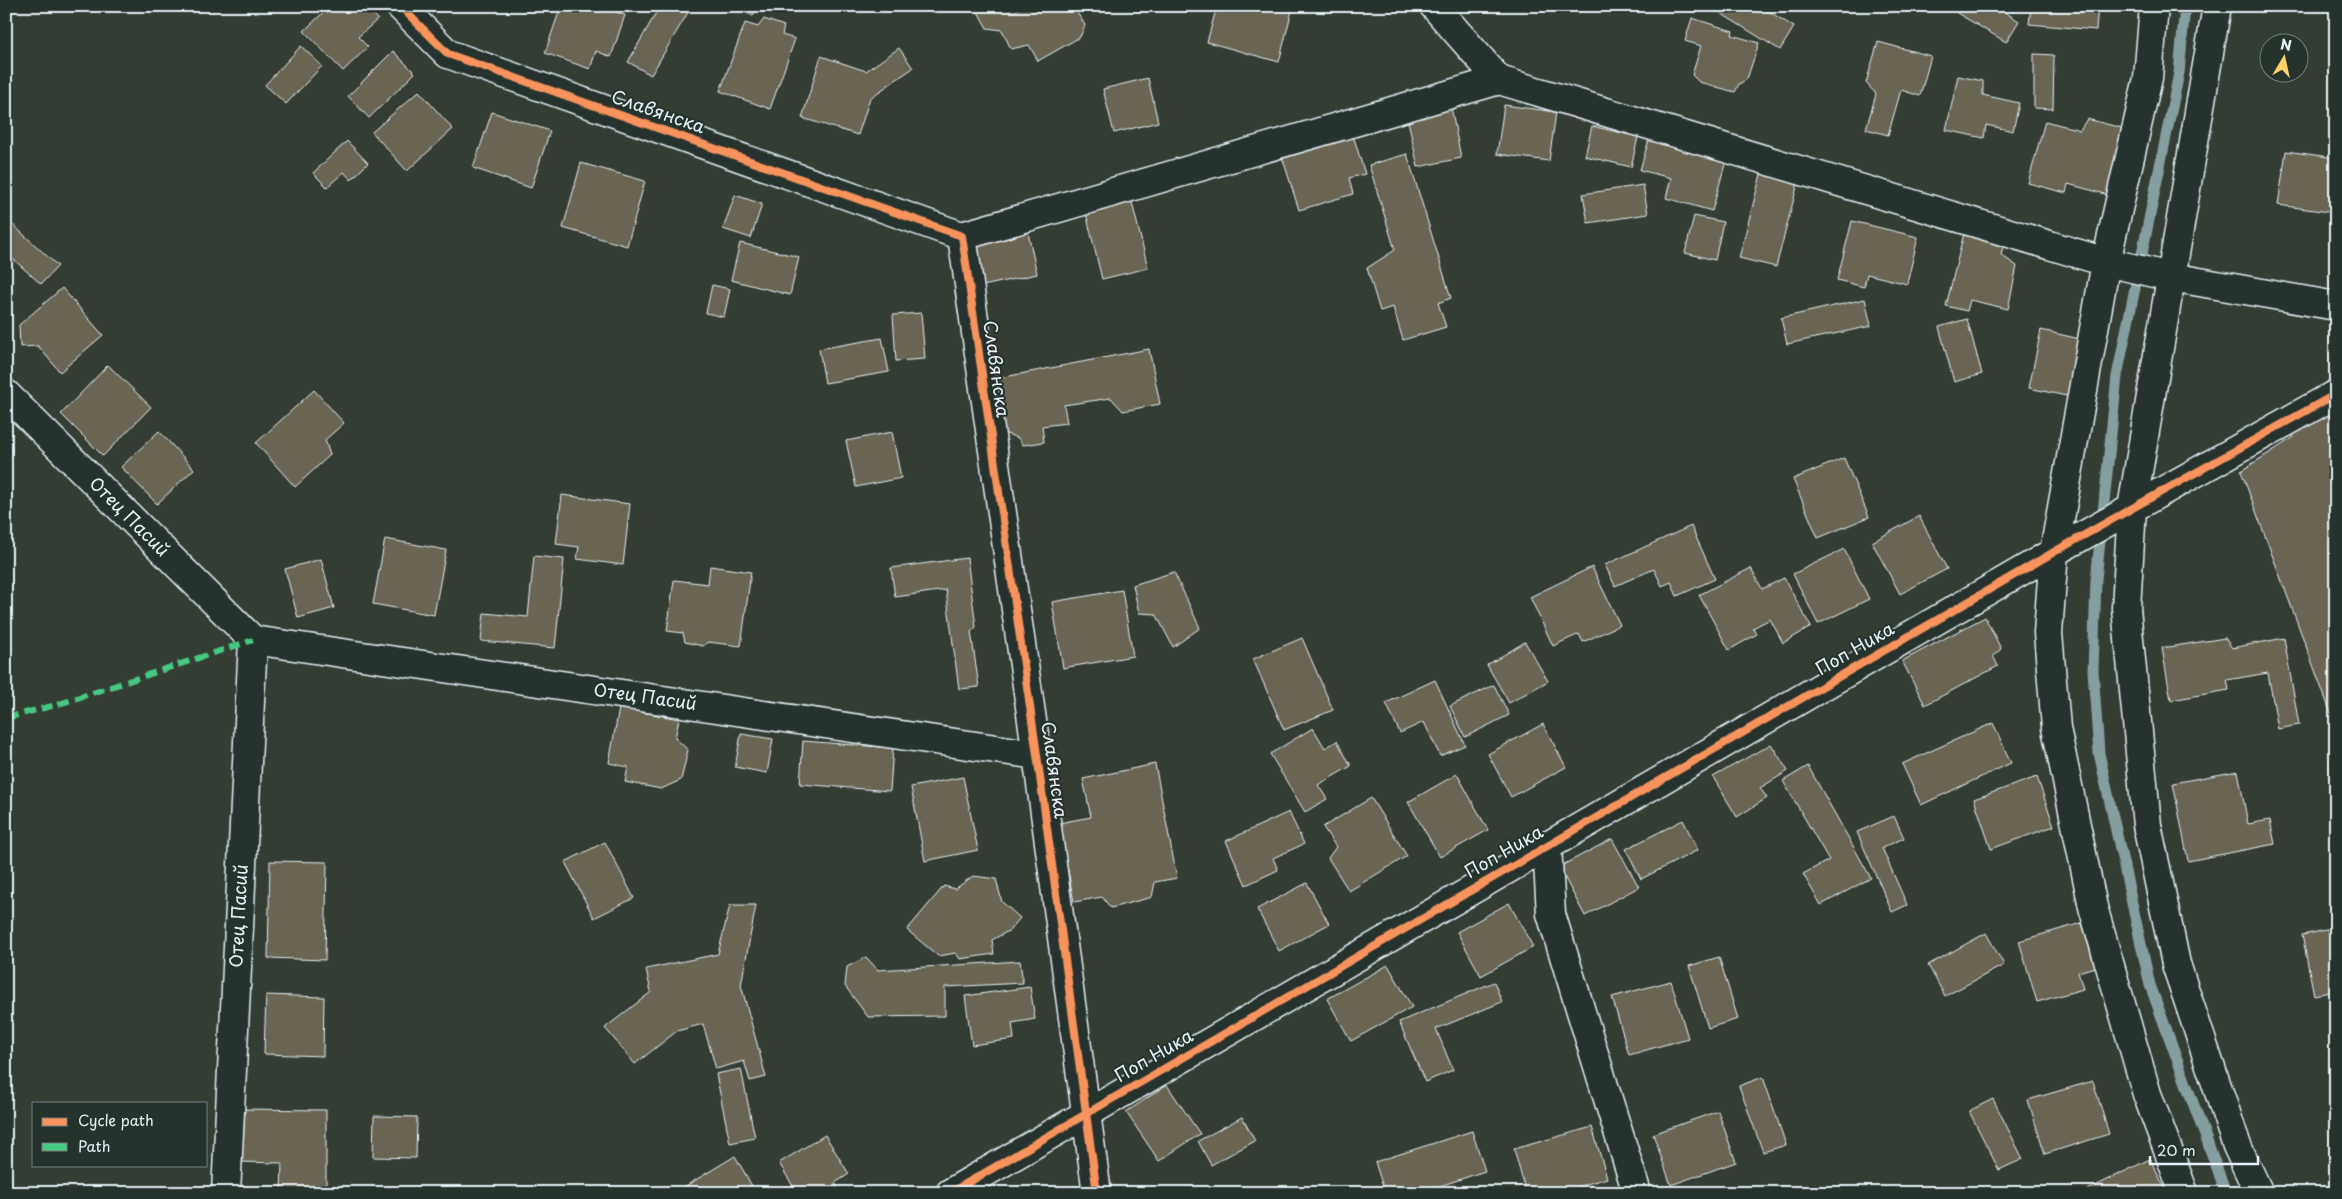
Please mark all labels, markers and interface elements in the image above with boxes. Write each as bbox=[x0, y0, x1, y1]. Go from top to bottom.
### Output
north arrow bbox=[2260, 32, 2310, 82]
text: N bbox=[2279, 33, 2293, 56]
street label: Славянска bbox=[608, 82, 710, 139]
street label: Славянска bbox=[977, 319, 1018, 420]
street label: Отец Пасий bbox=[84, 470, 176, 562]
street label: Поп Ника bbox=[1810, 614, 1899, 681]
street label: Отец Пасий bbox=[592, 675, 698, 716]
street label: Славянска bbox=[1035, 720, 1076, 821]
street label: Поп Ника bbox=[1459, 817, 1548, 884]
street label: Отец Пасий bbox=[221, 863, 254, 968]
street label: Поп Ника bbox=[1109, 1021, 1198, 1088]
legend bbox=[32, 1102, 208, 1166]
text: Cycle path bbox=[78, 1108, 154, 1131]
text: Path bbox=[78, 1134, 110, 1157]
scale bar bbox=[2150, 1134, 2257, 1166]
text: 20 m bbox=[2157, 1138, 2196, 1161]

